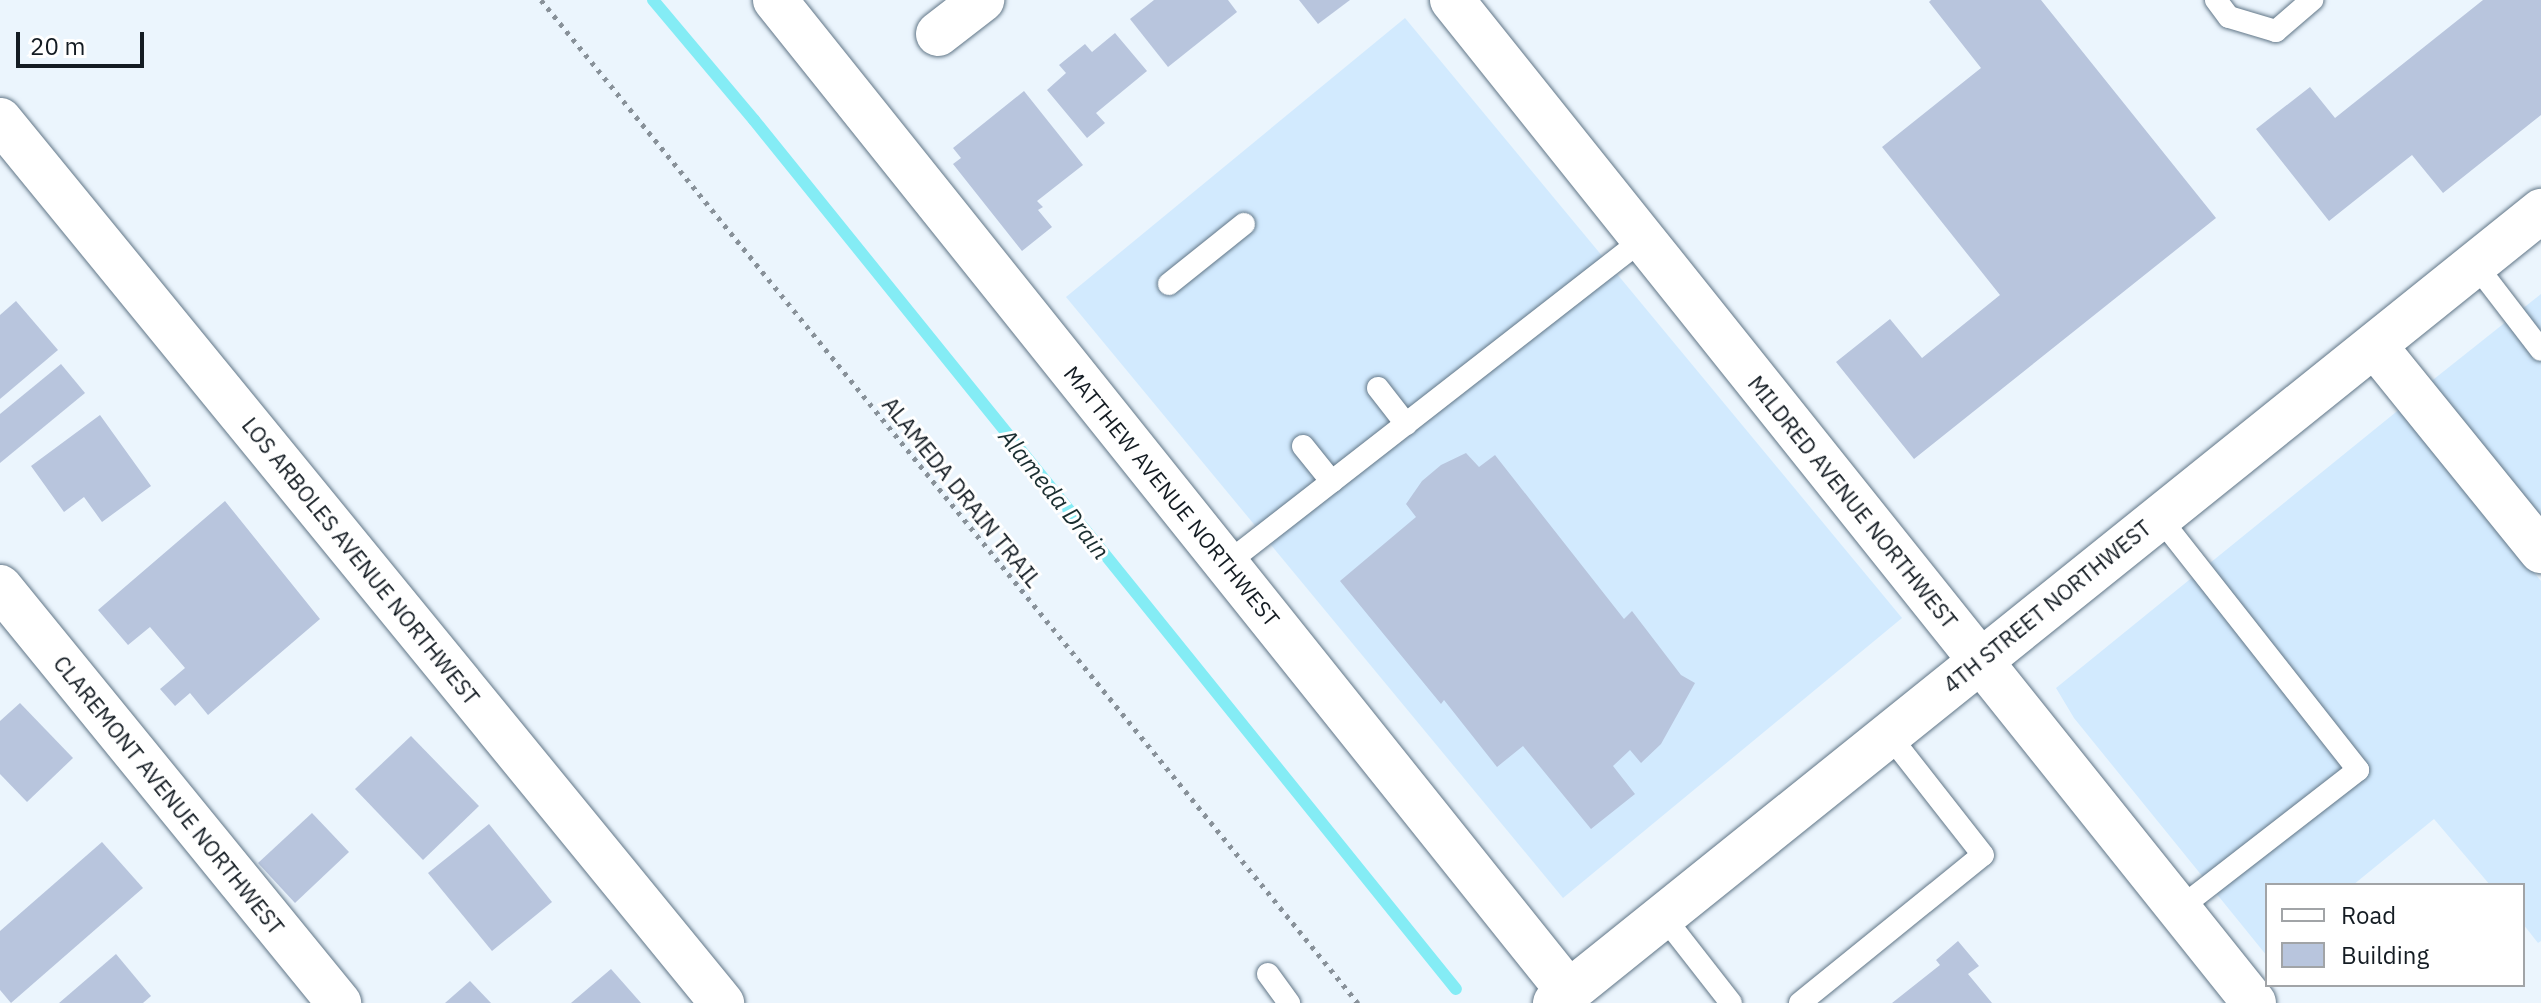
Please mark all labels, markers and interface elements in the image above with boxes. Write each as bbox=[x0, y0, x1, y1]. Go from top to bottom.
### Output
scale bar bbox=[20, 16, 148, 66]
text: 20 m bbox=[30, 30, 85, 62]
street label: MATTHEW AVENUE NORTHWEST bbox=[1059, 360, 1285, 632]
street label: MILDRED AVENUE NORTHWEST bbox=[1743, 370, 1963, 634]
street label: ALAMEDA DRAIN TRAIL bbox=[877, 392, 1047, 592]
street label: LOS ARBOLES AVENUE NORTHWEST bbox=[237, 412, 485, 710]
water label: Alameda Drain bbox=[993, 423, 1115, 565]
street label: 4TH STREET NORTHWEST bbox=[1938, 514, 2156, 698]
street label: CLAREMONT AVENUE NORTHWEST bbox=[48, 650, 290, 940]
legend bbox=[2265, 883, 2525, 987]
text: Road bbox=[2341, 899, 2396, 931]
text: Building bbox=[2341, 939, 2429, 971]

